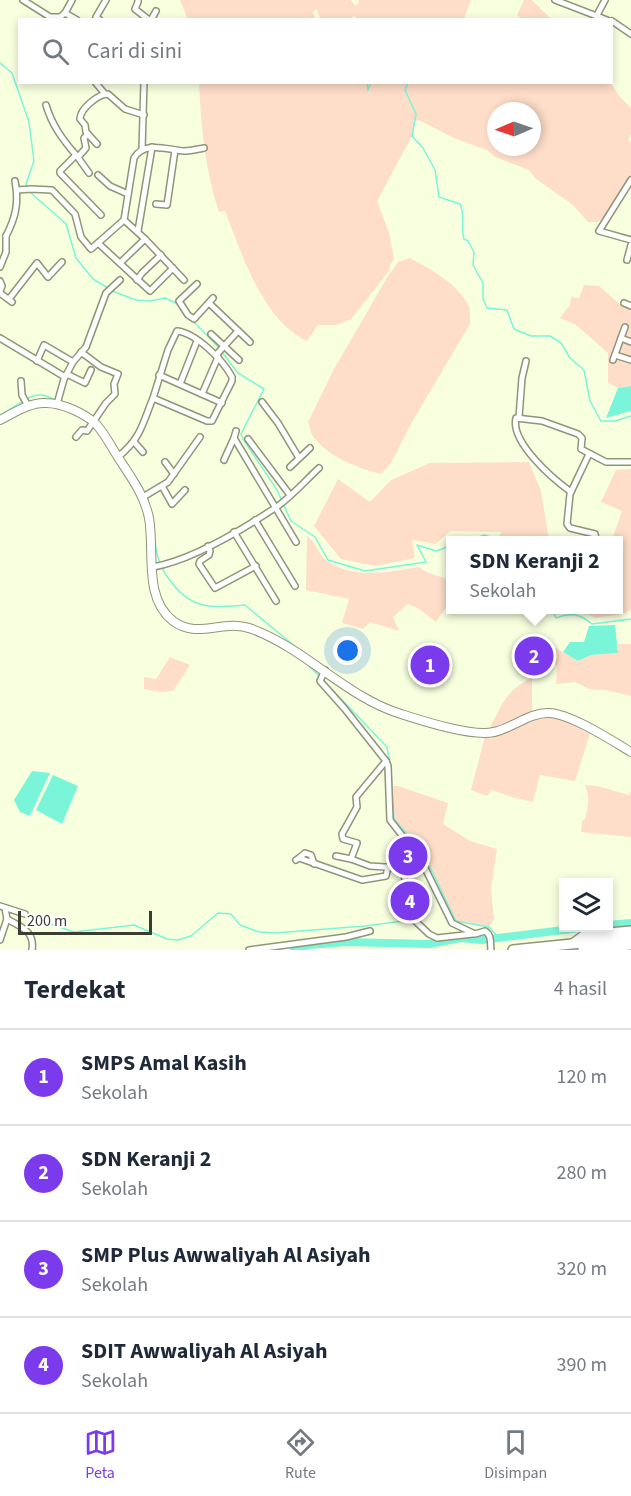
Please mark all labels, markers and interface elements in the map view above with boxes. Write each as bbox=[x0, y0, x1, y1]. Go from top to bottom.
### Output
search box bbox=[18, 18, 613, 84]
icon: search bbox=[39, 35, 72, 68]
text: Cari di sini bbox=[87, 35, 182, 67]
north arrow bbox=[487, 102, 541, 156]
popup bbox=[446, 536, 623, 614]
text: SDN Keranji 2 bbox=[469, 545, 600, 577]
text: Sekolah bbox=[469, 577, 536, 605]
pin: 2 bbox=[514, 634, 554, 678]
your location bbox=[333, 636, 362, 665]
pin: 1 bbox=[410, 642, 450, 688]
pin: 3 bbox=[388, 834, 428, 878]
pin: 4 bbox=[390, 878, 430, 924]
map controls bbox=[559, 878, 613, 932]
button: layers bbox=[559, 878, 613, 932]
scale bar bbox=[18, 908, 152, 936]
text: 200 m bbox=[27, 910, 67, 932]
text: Terdekat bbox=[24, 971, 126, 1008]
text: 4 hasil bbox=[554, 975, 607, 1003]
text: SMPS Amal Kasih bbox=[81, 1047, 247, 1079]
text: 1 bbox=[38, 1063, 49, 1091]
text: 120 m bbox=[557, 1063, 607, 1091]
text: Sekolah bbox=[81, 1079, 148, 1107]
text: SDN Keranji 2 bbox=[81, 1143, 211, 1175]
text: 2 bbox=[38, 1159, 49, 1187]
text: 280 m bbox=[557, 1159, 607, 1187]
text: Sekolah bbox=[81, 1175, 148, 1203]
text: SMP Plus Awwaliyah Al Asiyah bbox=[81, 1239, 371, 1271]
text: 3 bbox=[38, 1255, 49, 1283]
text: 320 m bbox=[557, 1255, 607, 1283]
text: Sekolah bbox=[81, 1271, 148, 1299]
text: SDIT Awwaliyah Al Asiyah bbox=[81, 1335, 328, 1367]
text: 4 bbox=[38, 1351, 49, 1379]
text: 390 m bbox=[557, 1351, 607, 1379]
text: Sekolah bbox=[81, 1367, 148, 1395]
tab: Peta bbox=[84, 1426, 117, 1484]
tab: Rute bbox=[284, 1426, 317, 1484]
tab: Disimpan bbox=[484, 1426, 547, 1484]

